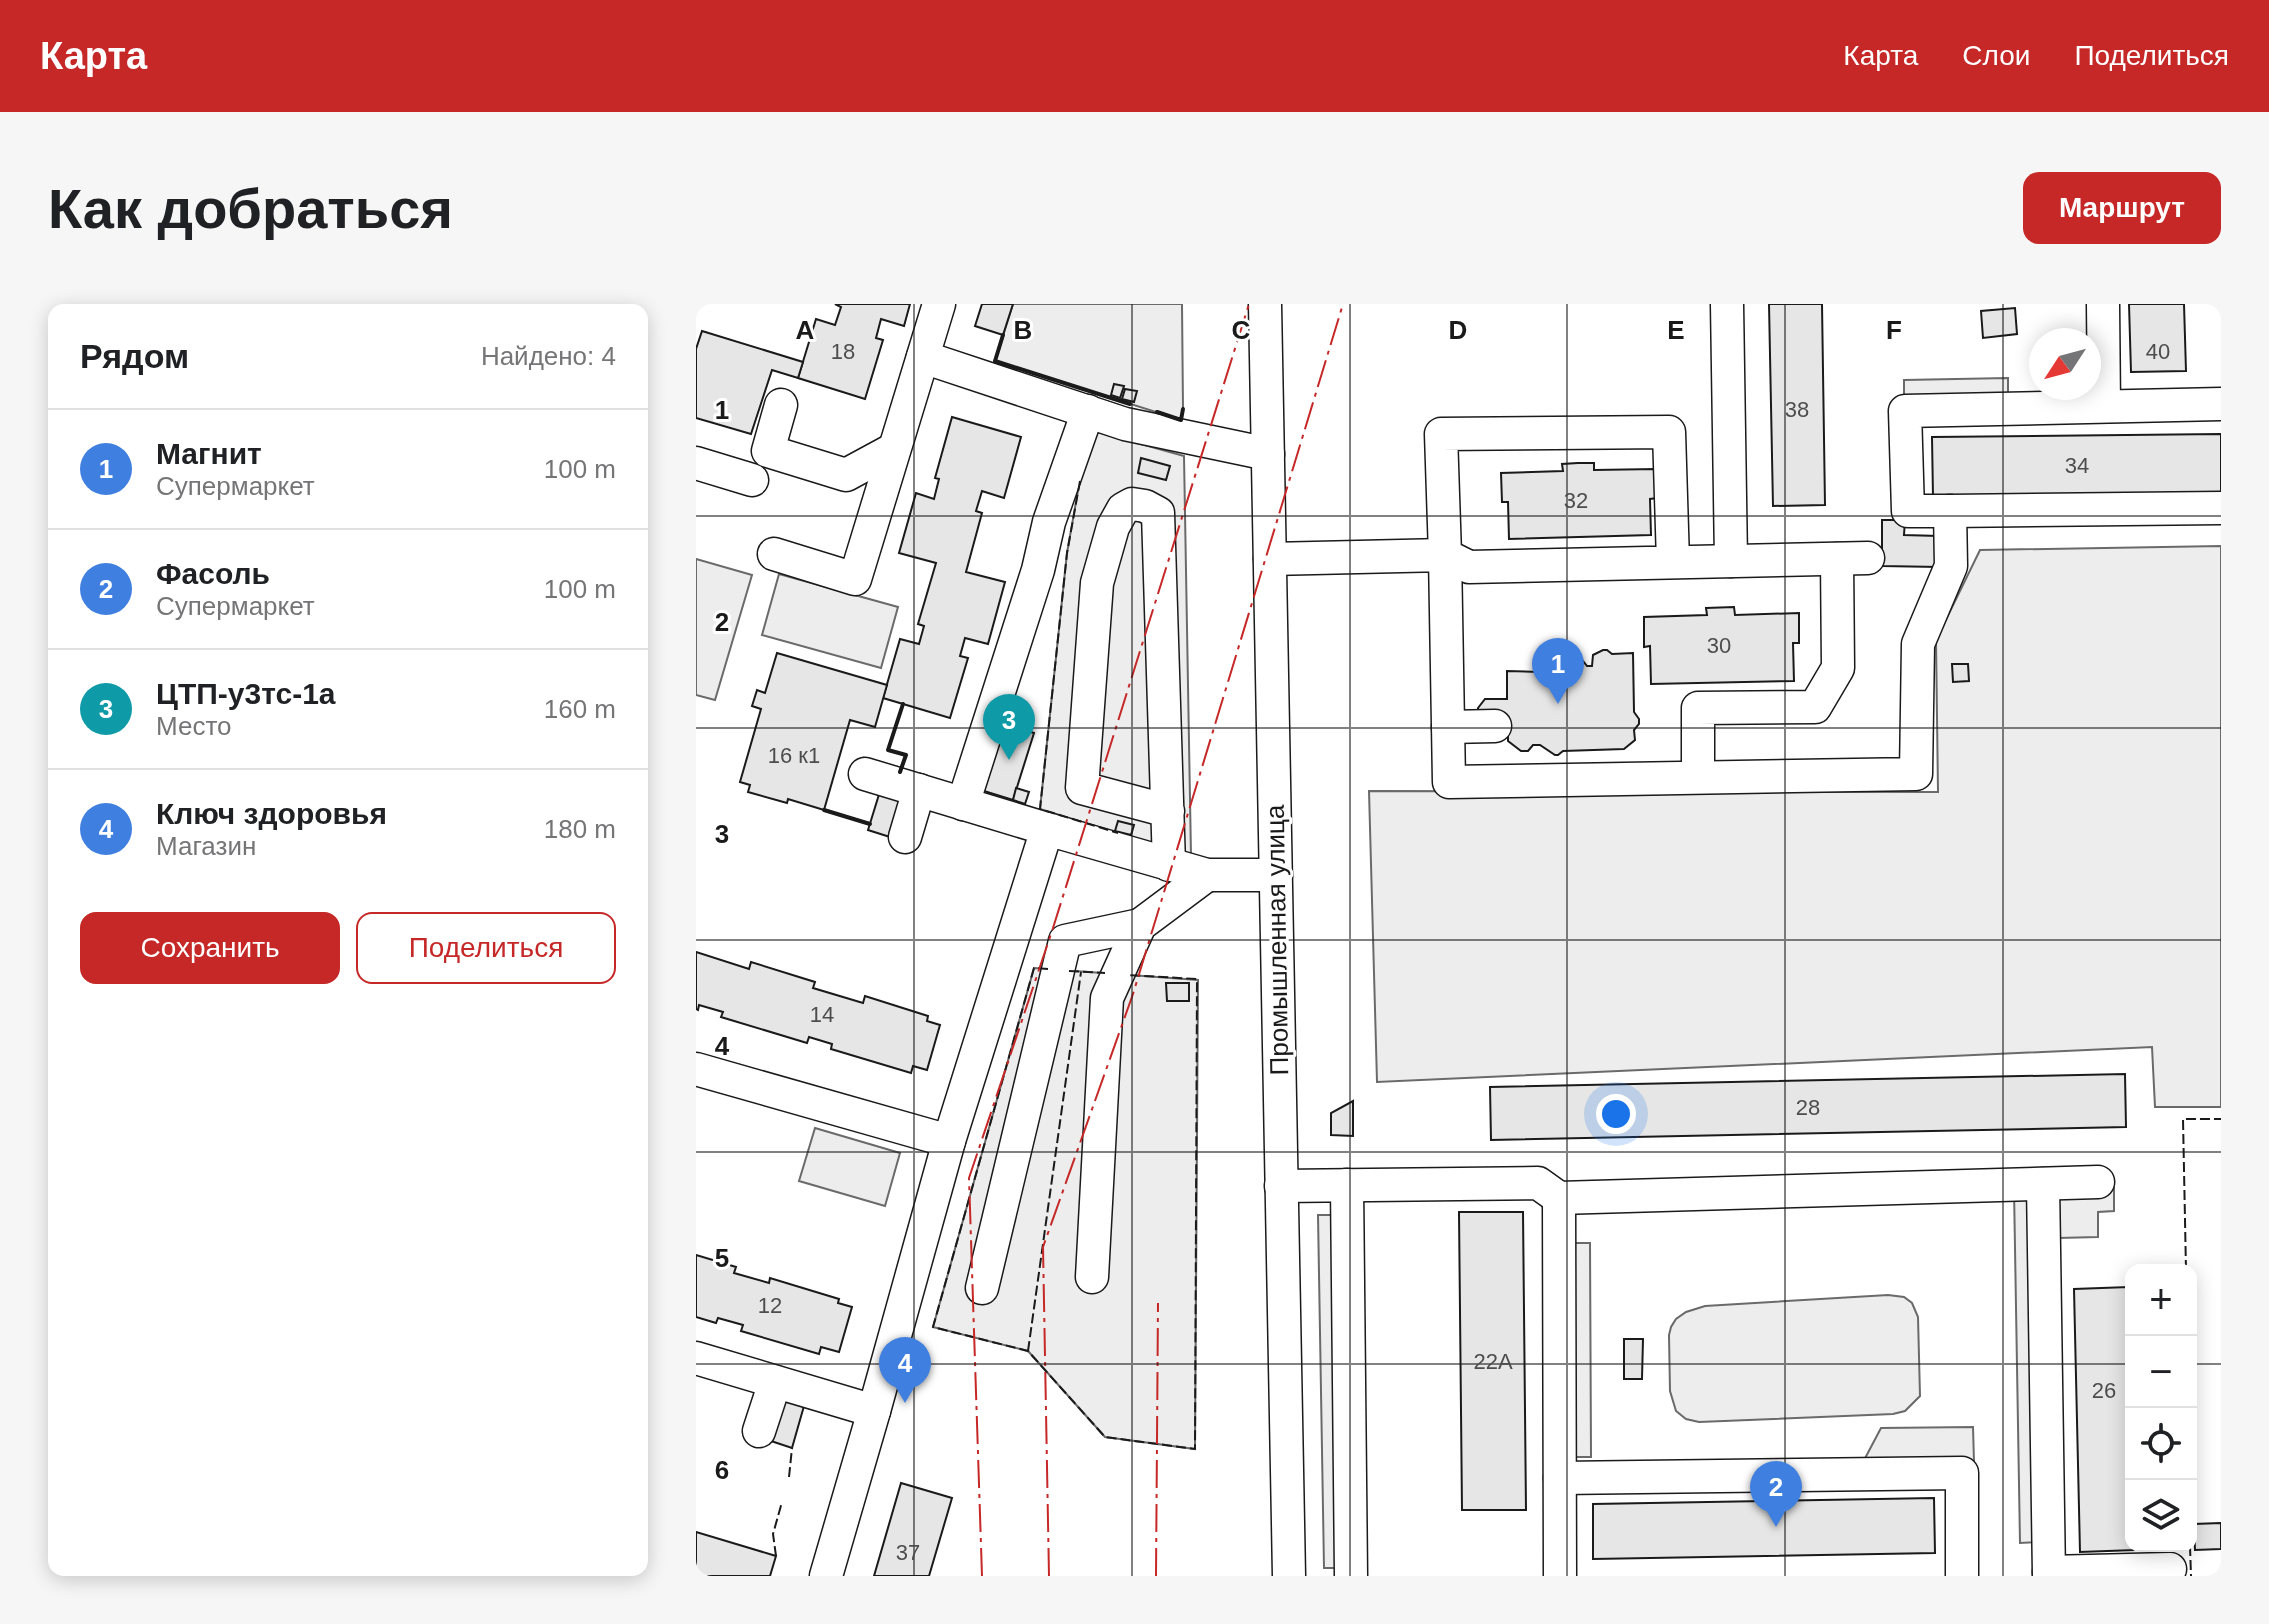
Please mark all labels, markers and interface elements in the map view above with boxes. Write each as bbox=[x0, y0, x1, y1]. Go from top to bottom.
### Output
text: Карта bbox=[40, 35, 147, 77]
text: Карта bbox=[1843, 40, 1918, 71]
text: Слои bbox=[1962, 40, 2030, 71]
text: Поделиться bbox=[2074, 40, 2229, 71]
button: Маршрут bbox=[2023, 172, 2221, 244]
text: Как добраться bbox=[48, 177, 453, 240]
text: A bbox=[796, 315, 815, 345]
text: B bbox=[1014, 315, 1032, 345]
text: C bbox=[1232, 315, 1251, 345]
text: D bbox=[1449, 315, 1467, 345]
text: E bbox=[1667, 315, 1685, 345]
text: F bbox=[1886, 315, 1902, 345]
north arrow bbox=[2029, 328, 2101, 400]
text: Рядом bbox=[80, 337, 189, 375]
house number: 18 bbox=[831, 339, 855, 364]
house number: 40 bbox=[2146, 339, 2170, 364]
text: Найдено: 4 bbox=[481, 341, 616, 371]
text: 1 bbox=[715, 395, 729, 425]
house number: 38 bbox=[1785, 397, 1809, 422]
text: Магнит bbox=[156, 437, 262, 470]
house number: 34 bbox=[2065, 453, 2089, 478]
text: 1 bbox=[99, 454, 113, 484]
text: 100 m bbox=[544, 454, 616, 484]
text: Супермаркет bbox=[156, 471, 315, 501]
house number: 32 bbox=[1564, 488, 1588, 513]
text: Фасоль bbox=[156, 557, 270, 590]
text: 2 bbox=[99, 574, 113, 604]
text: 100 m bbox=[544, 574, 616, 604]
text: Супермаркет bbox=[156, 591, 315, 621]
text: 2 bbox=[715, 607, 729, 637]
house number: 30 bbox=[1707, 633, 1731, 658]
pin: 1 bbox=[1532, 638, 1584, 704]
text: ЦТП-у3тс-1а bbox=[156, 677, 336, 710]
text: 3 bbox=[99, 694, 113, 724]
text: 160 m bbox=[544, 694, 616, 724]
pin: 3 bbox=[983, 694, 1035, 760]
text: Место bbox=[156, 711, 232, 741]
house number: 16 к1 bbox=[768, 743, 820, 768]
text: Ключ здоровья bbox=[156, 797, 387, 830]
street label: Промышленная улица bbox=[1260, 804, 1294, 1076]
text: 4 bbox=[99, 814, 113, 844]
text: 180 m bbox=[544, 814, 616, 844]
text: 3 bbox=[715, 819, 729, 849]
text: Магазин bbox=[156, 831, 256, 861]
button: Сохранить bbox=[80, 912, 340, 984]
button: Поделиться bbox=[356, 912, 616, 984]
house number: 14 bbox=[810, 1002, 834, 1027]
text: 4 bbox=[715, 1031, 730, 1061]
your location bbox=[1596, 1094, 1636, 1134]
house number: 28 bbox=[1796, 1095, 1820, 1120]
text: 5 bbox=[715, 1243, 729, 1273]
map controls bbox=[2125, 1264, 2197, 1552]
button: + bbox=[2125, 1264, 2197, 1336]
house number: 12 bbox=[758, 1293, 782, 1318]
button: − bbox=[2125, 1336, 2197, 1408]
pin: 4 bbox=[879, 1337, 931, 1403]
house number: 22А bbox=[1473, 1349, 1513, 1374]
house number: 26 bbox=[2092, 1378, 2116, 1403]
button: locate bbox=[2125, 1408, 2197, 1480]
text: 6 bbox=[715, 1455, 729, 1485]
pin: 2 bbox=[1750, 1461, 1802, 1527]
button: layers bbox=[2125, 1480, 2197, 1552]
house number: 37 bbox=[896, 1540, 920, 1565]

